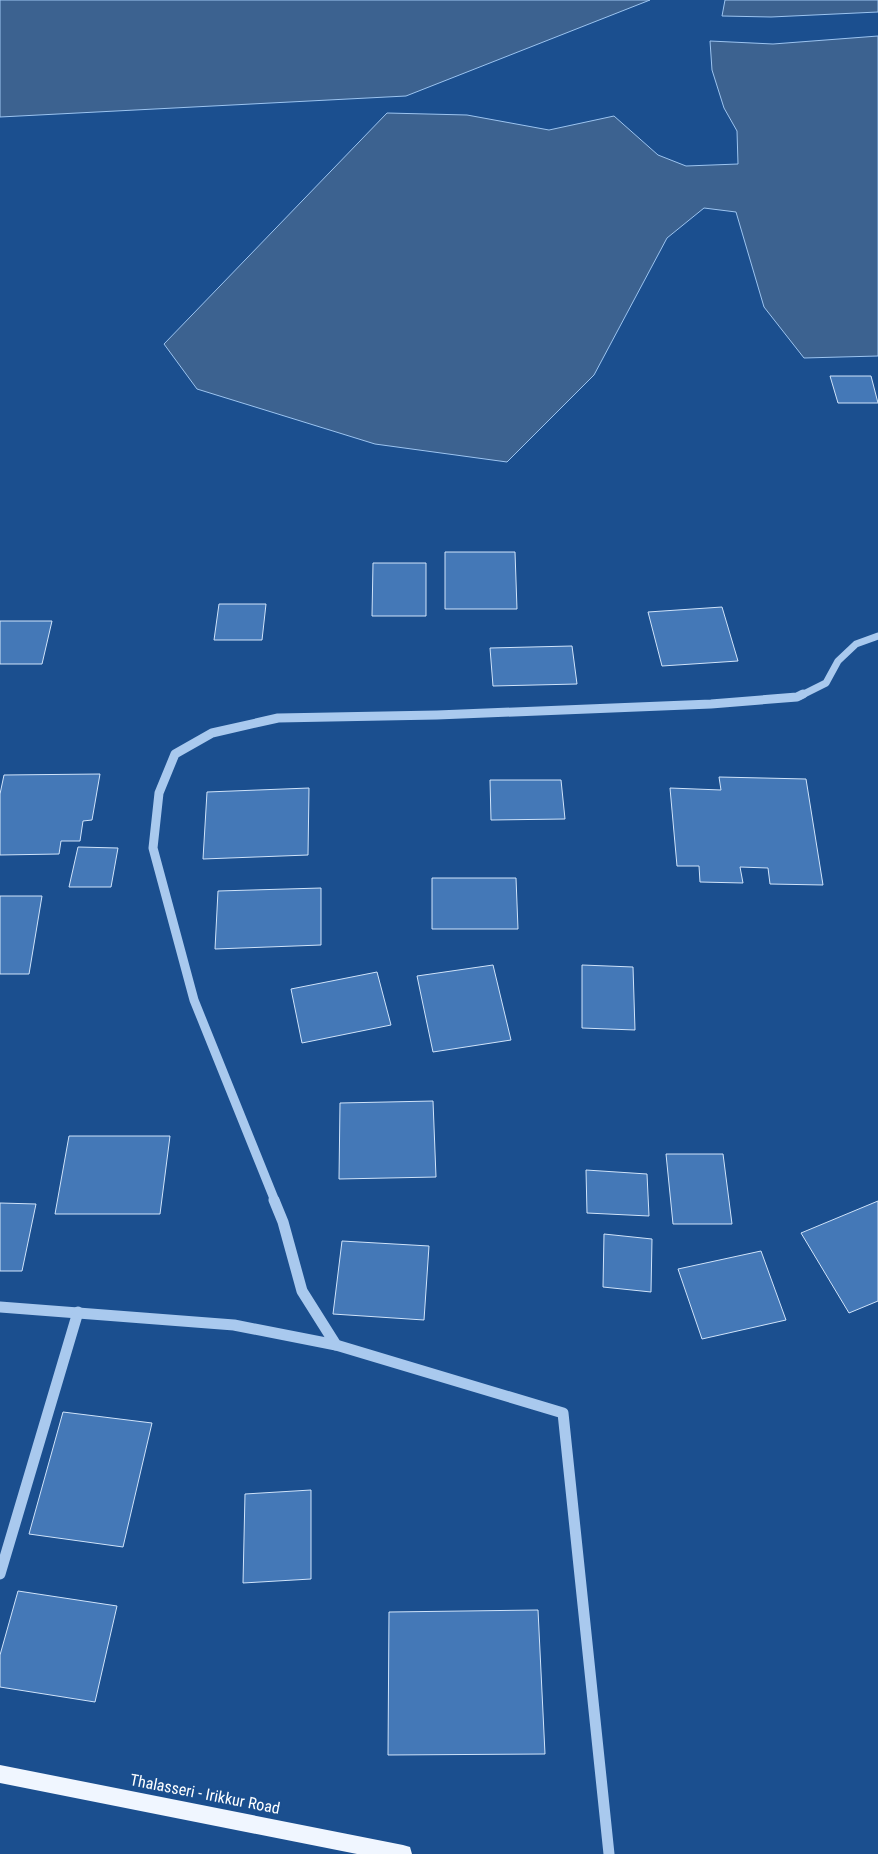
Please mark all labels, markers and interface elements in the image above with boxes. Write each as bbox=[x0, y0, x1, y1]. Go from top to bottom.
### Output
street label: Thalasseri - Irikkur Road bbox=[128, 1770, 282, 1818]

